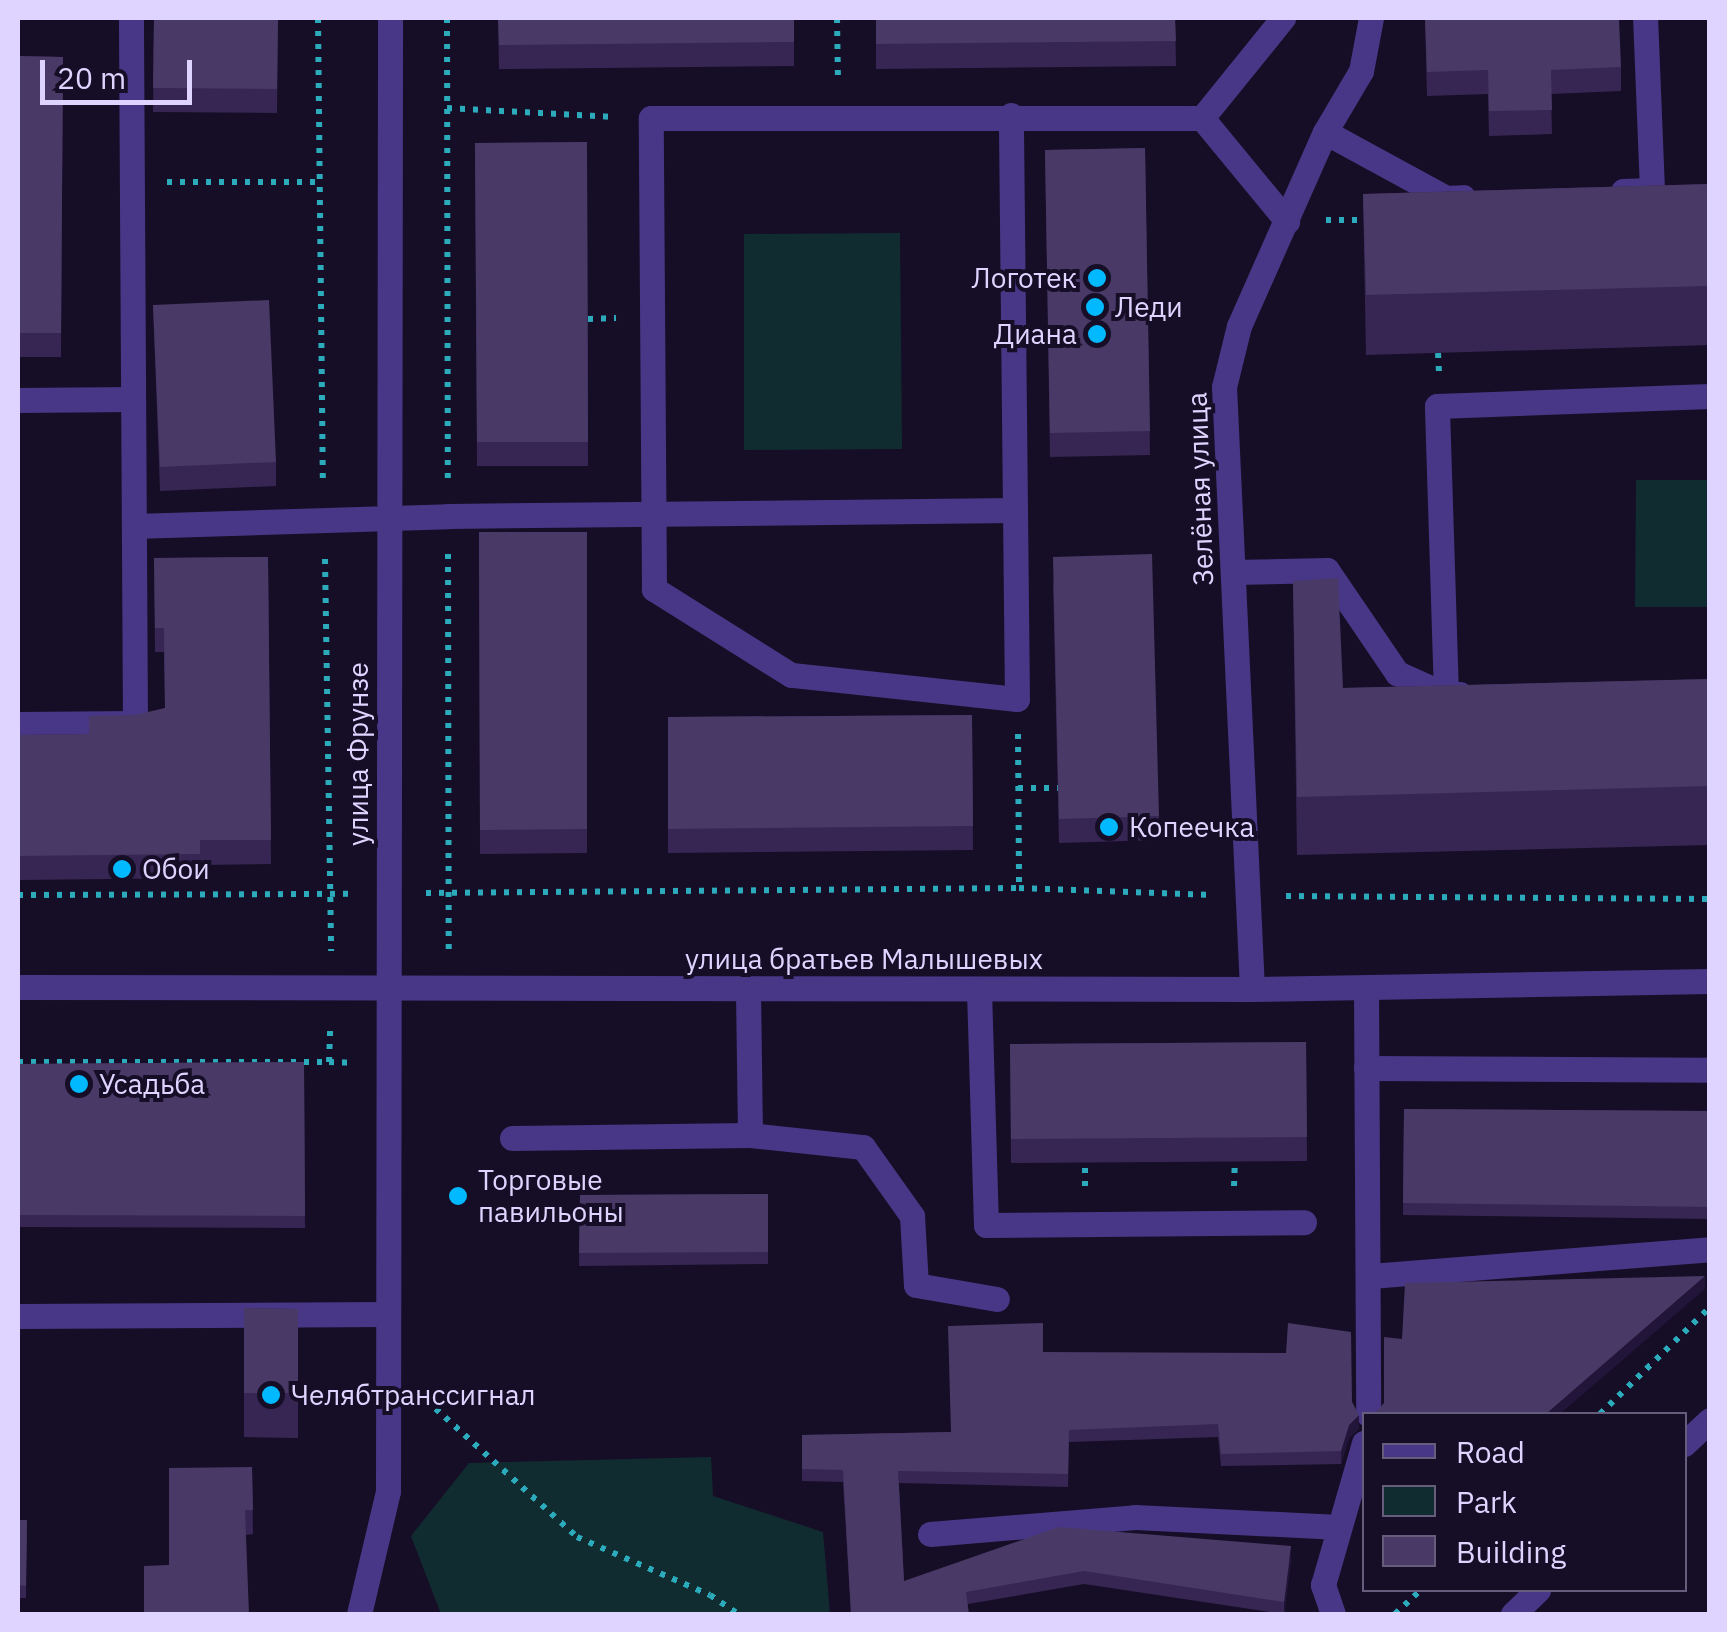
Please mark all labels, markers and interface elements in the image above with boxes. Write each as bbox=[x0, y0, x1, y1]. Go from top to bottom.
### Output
scale bar bbox=[45, 40, 198, 102]
text: 20 m bbox=[57, 58, 126, 97]
place label: Логотек bbox=[972, 261, 1077, 295]
marker: Логотек bbox=[1086, 267, 1108, 289]
place label: Леди bbox=[1115, 290, 1183, 324]
marker: Леди bbox=[1084, 296, 1106, 318]
place label: Диана bbox=[994, 317, 1077, 351]
marker: Диана bbox=[1086, 323, 1108, 345]
street label: Зелёная улица bbox=[1180, 392, 1220, 586]
street label: улица Фрунзе bbox=[341, 662, 375, 846]
place label: Копеечка bbox=[1129, 810, 1254, 844]
marker: Копеечка bbox=[1098, 816, 1120, 838]
place label: Обои bbox=[142, 852, 210, 886]
marker: Обои bbox=[111, 858, 133, 880]
street label: улица братьев Малышевых bbox=[685, 942, 1043, 976]
place label: Усадьба bbox=[99, 1067, 205, 1101]
marker: Усадьба bbox=[68, 1073, 90, 1095]
place label: Торговые павильоны bbox=[478, 1163, 624, 1229]
marker: Торговые павильоны bbox=[447, 1185, 469, 1207]
place label: Челябтранссигнал bbox=[291, 1378, 536, 1412]
marker: Челябтранссигнал bbox=[260, 1384, 282, 1406]
legend bbox=[1362, 1412, 1687, 1592]
text: Road bbox=[1456, 1432, 1525, 1471]
text: Park bbox=[1456, 1482, 1517, 1521]
text: Building bbox=[1456, 1532, 1566, 1571]

